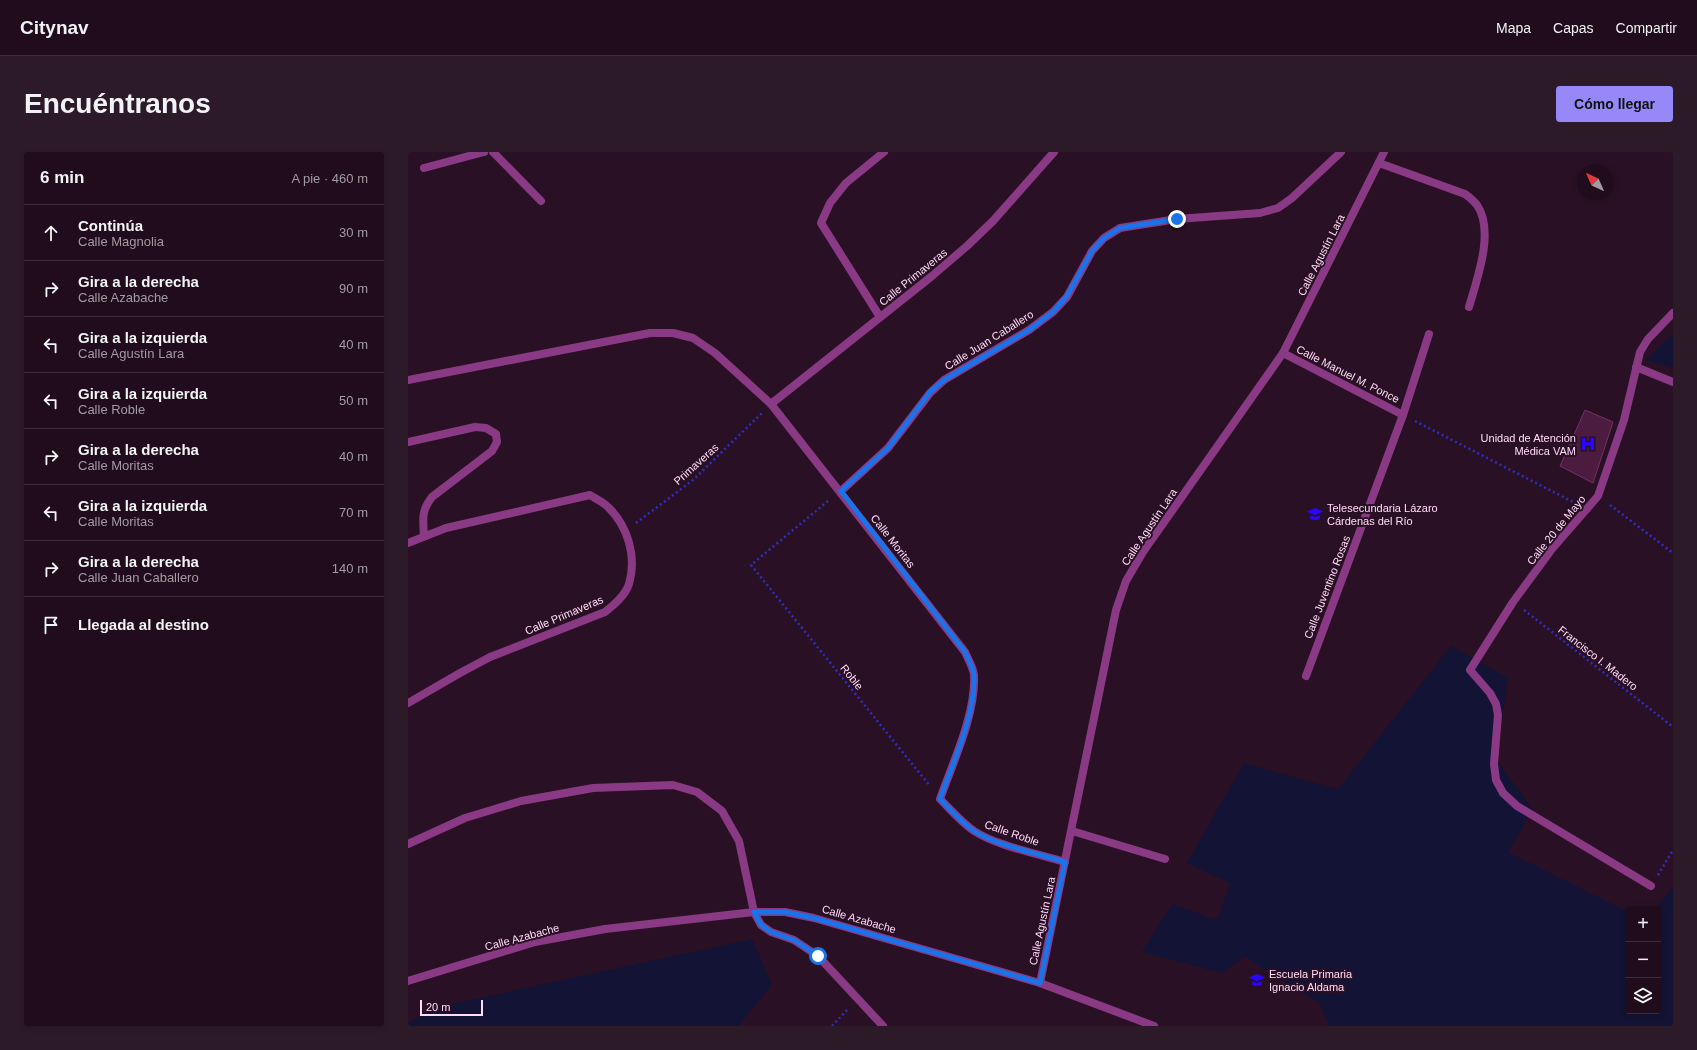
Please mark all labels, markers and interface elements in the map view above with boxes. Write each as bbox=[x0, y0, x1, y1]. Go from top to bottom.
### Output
text: Citynav bbox=[20, 17, 89, 38]
text: Mapa bbox=[1496, 20, 1531, 36]
text: Capas bbox=[1553, 20, 1594, 36]
text: Compartir bbox=[1616, 20, 1677, 36]
button: Cómo llegar bbox=[1556, 86, 1673, 122]
text: Encuéntranos bbox=[24, 88, 211, 119]
north arrow bbox=[1577, 164, 1613, 200]
text: 6 min bbox=[40, 168, 84, 187]
text: A pie · 460 m bbox=[291, 171, 368, 186]
route end bbox=[1168, 210, 1186, 228]
street label: Calle Agustín Lara bbox=[1295, 211, 1347, 298]
text: Continúa bbox=[78, 217, 143, 234]
icon: ahead bbox=[40, 222, 62, 244]
text: 30 m bbox=[339, 225, 368, 240]
text: Calle Magnolia bbox=[78, 234, 164, 249]
street label: Calle Primaveras bbox=[877, 246, 950, 308]
text: Gira a la derecha bbox=[78, 273, 199, 290]
icon: right bbox=[40, 278, 62, 300]
text: 90 m bbox=[339, 281, 368, 296]
text: Calle Azabache bbox=[78, 290, 168, 305]
street label: Calle Juan Caballero bbox=[943, 308, 1035, 372]
text: Gira a la izquierda bbox=[78, 329, 207, 346]
icon: left bbox=[40, 334, 62, 356]
text: 40 m bbox=[339, 337, 368, 352]
street label: Calle Manuel M. Ponce bbox=[1295, 343, 1401, 405]
text: Calle Agustín Lara bbox=[78, 346, 184, 361]
text: Gira a la izquierda bbox=[78, 385, 207, 402]
icon: left bbox=[40, 390, 62, 412]
text: 50 m bbox=[339, 393, 368, 408]
text: Calle Roble bbox=[78, 402, 145, 417]
place label: Unidad de Atención Médica VAM bbox=[1481, 432, 1576, 457]
hospital icon: Unidad de Atención Médica VAM bbox=[1579, 435, 1597, 453]
text: Gira a la derecha bbox=[78, 441, 199, 458]
street label: Primaveras bbox=[671, 441, 721, 487]
icon: right bbox=[40, 446, 62, 468]
text: 40 m bbox=[339, 449, 368, 464]
text: Calle Moritas bbox=[78, 458, 154, 473]
street label: Calle Agustín Lara bbox=[1119, 486, 1180, 568]
street label: Calle 20 de Mayo bbox=[1524, 493, 1588, 567]
text: Gira a la izquierda bbox=[78, 497, 207, 514]
icon: left bbox=[40, 502, 62, 524]
place label: Telesecundaria Lázaro Cárdenas del Río bbox=[1327, 502, 1438, 527]
text: 70 m bbox=[339, 505, 368, 520]
school or university icon: Telesecundaria Lázaro Cárdenas del Río bbox=[1306, 505, 1324, 523]
street label: Calle Moritas bbox=[869, 512, 918, 570]
text: Calle Moritas bbox=[78, 514, 154, 529]
street label: Calle Juventino Rosas bbox=[1302, 533, 1352, 640]
text: Gira a la derecha bbox=[78, 553, 199, 570]
icon: right bbox=[40, 558, 62, 580]
text: 140 m bbox=[332, 561, 368, 576]
text: Calle Juan Caballero bbox=[78, 570, 199, 585]
street label: Calle Primaveras bbox=[523, 593, 605, 637]
icon: arrive bbox=[40, 614, 62, 636]
text: Llegada al destino bbox=[78, 616, 209, 633]
street label: Francisco I. Madero bbox=[1556, 623, 1640, 693]
street label: Roble bbox=[838, 662, 866, 692]
street label: Calle Roble bbox=[983, 818, 1041, 848]
street label: Calle Agustín Lara bbox=[1027, 875, 1057, 966]
street label: Calle Azabache bbox=[821, 903, 897, 935]
map controls bbox=[1625, 906, 1661, 1014]
button: + bbox=[1625, 906, 1661, 942]
street label: Calle Azabache bbox=[484, 921, 560, 953]
button: − bbox=[1625, 942, 1661, 978]
route start bbox=[809, 947, 827, 965]
place label: Escuela Primaria Ignacio Aldama bbox=[1269, 968, 1353, 993]
school or university icon: Escuela Primaria Ignacio Aldama bbox=[1248, 971, 1266, 989]
button: layers bbox=[1625, 978, 1661, 1014]
scale bar bbox=[420, 998, 483, 1017]
text: 20 m bbox=[426, 1001, 450, 1013]

